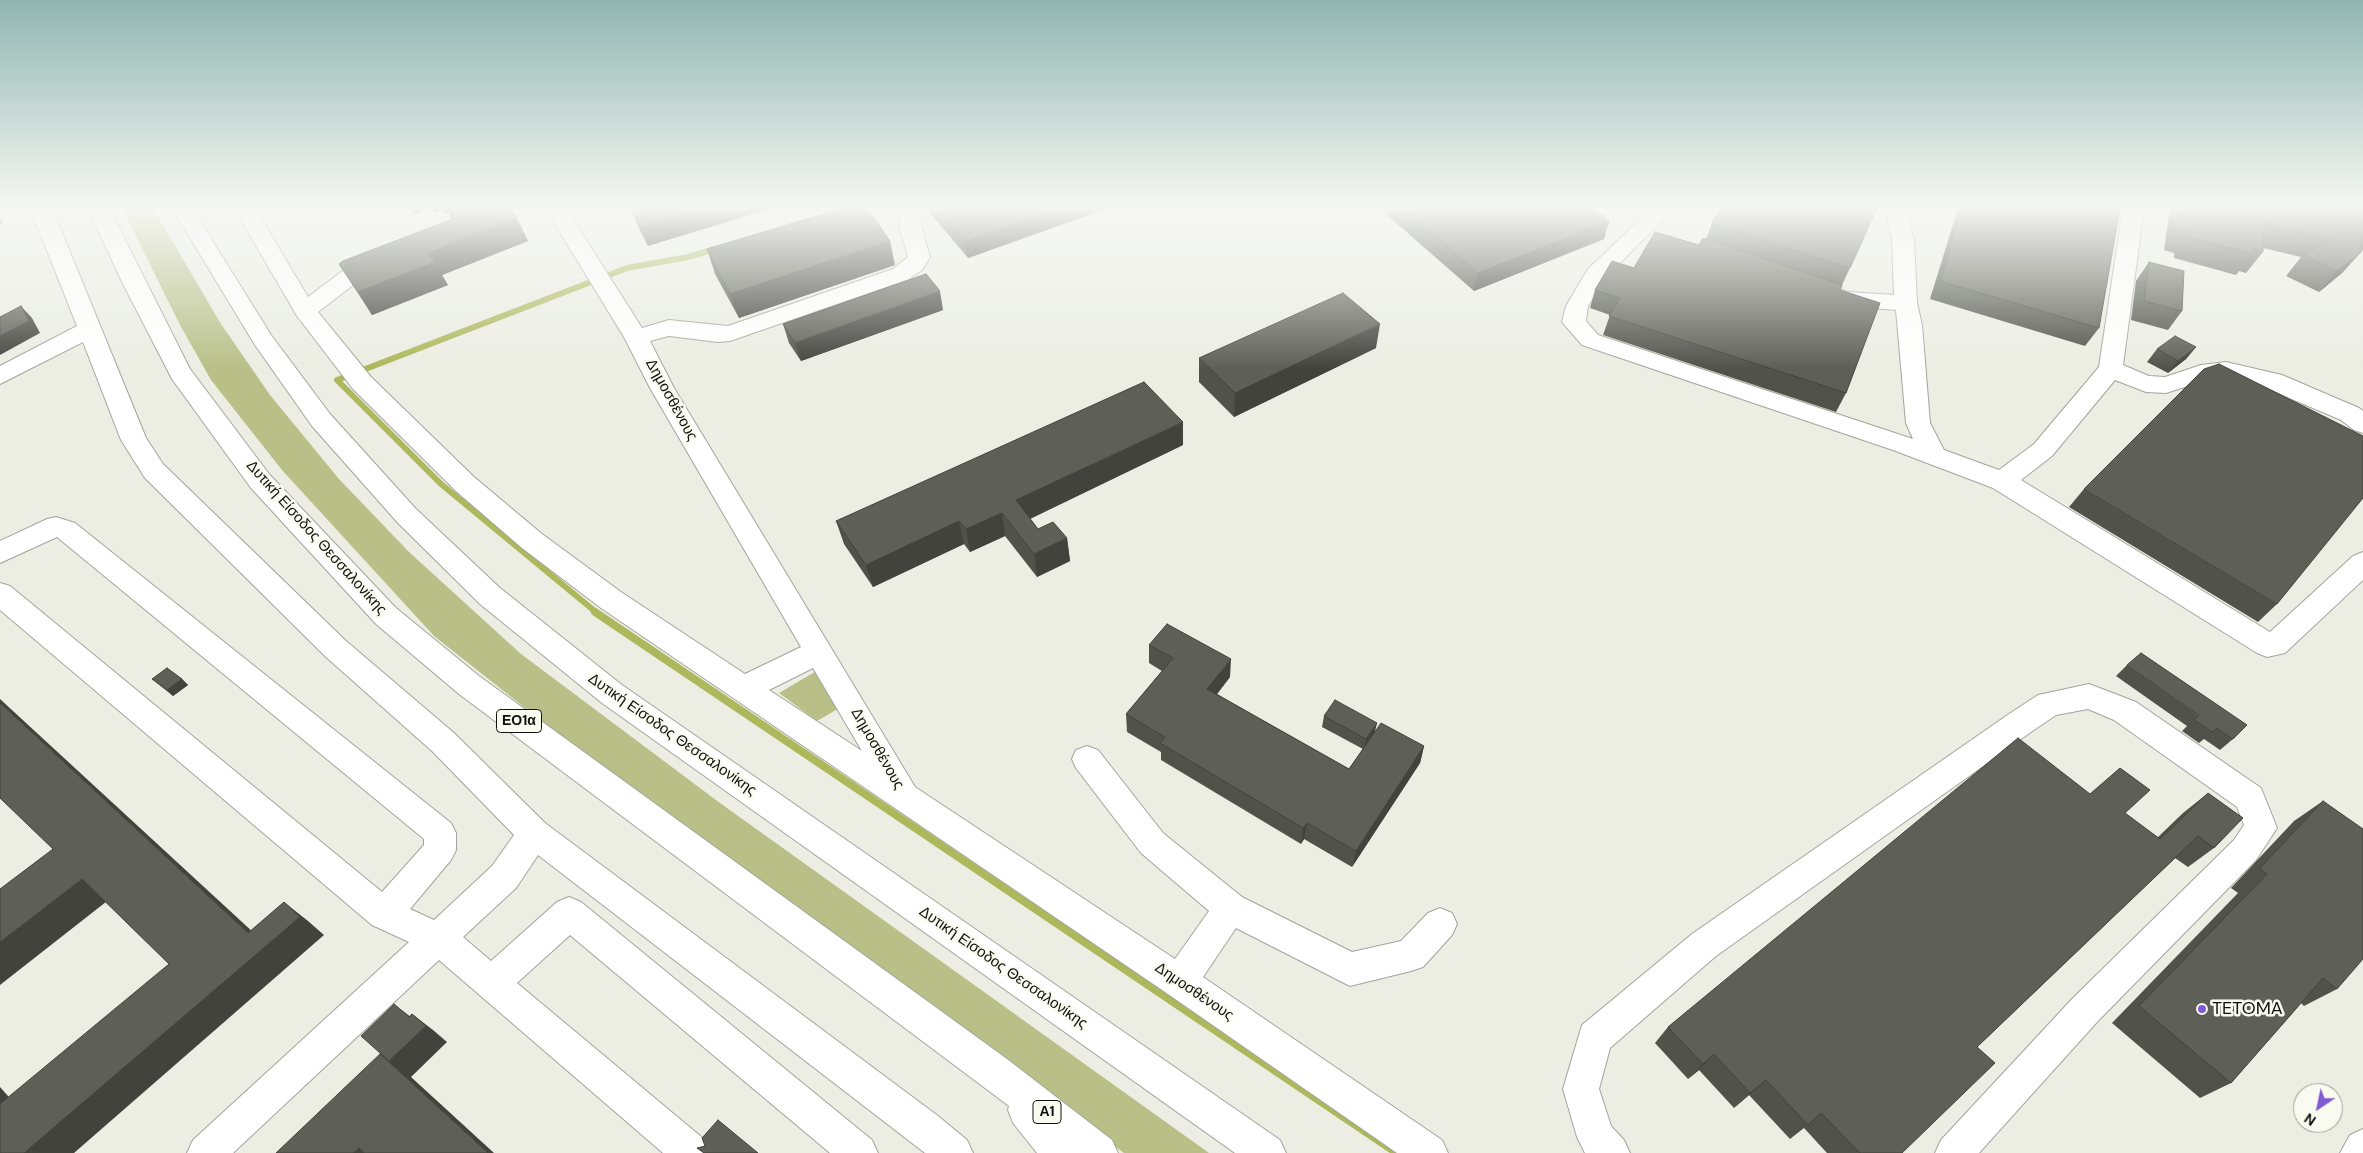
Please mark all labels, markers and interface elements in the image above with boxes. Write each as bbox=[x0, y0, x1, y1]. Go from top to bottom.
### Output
street label: Δημοσθένους bbox=[641, 356, 701, 444]
street label: Δυτική Είσοδος Θεσσαλονίκης bbox=[242, 457, 390, 619]
street label: Δυτική Είσοδος Θεσσαλονίκης bbox=[584, 670, 760, 800]
street label: Δημοσθένους bbox=[846, 705, 908, 793]
road number: ΕΟ1α bbox=[496, 709, 542, 732]
street label: Δυτική Είσοδος Θεσσαλονίκης bbox=[915, 903, 1091, 1033]
street label: Δημοσθένους bbox=[1151, 959, 1237, 1025]
place label: TETOMA bbox=[2212, 998, 2283, 1020]
marker: TETOMA bbox=[2196, 1003, 2208, 1015]
north arrow bbox=[2293, 1083, 2343, 1133]
road number: Α1 bbox=[1033, 1100, 1061, 1124]
text: N bbox=[2301, 1109, 2319, 1130]

